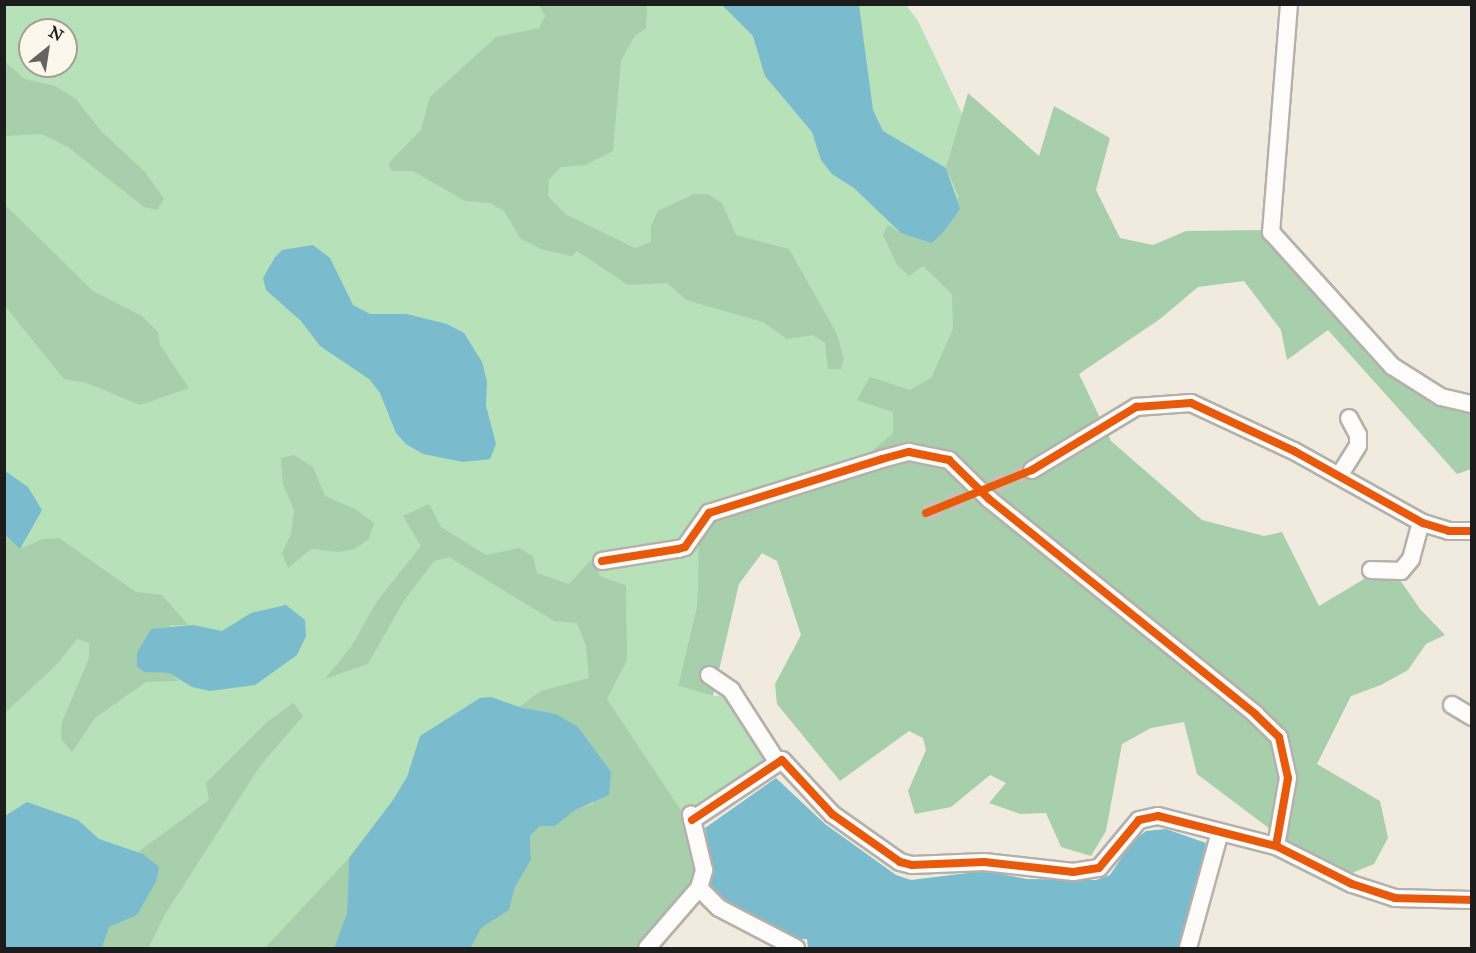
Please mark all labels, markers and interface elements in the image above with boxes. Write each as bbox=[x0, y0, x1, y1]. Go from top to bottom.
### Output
north arrow bbox=[18, 18, 78, 78]
text: N bbox=[46, 22, 67, 45]

